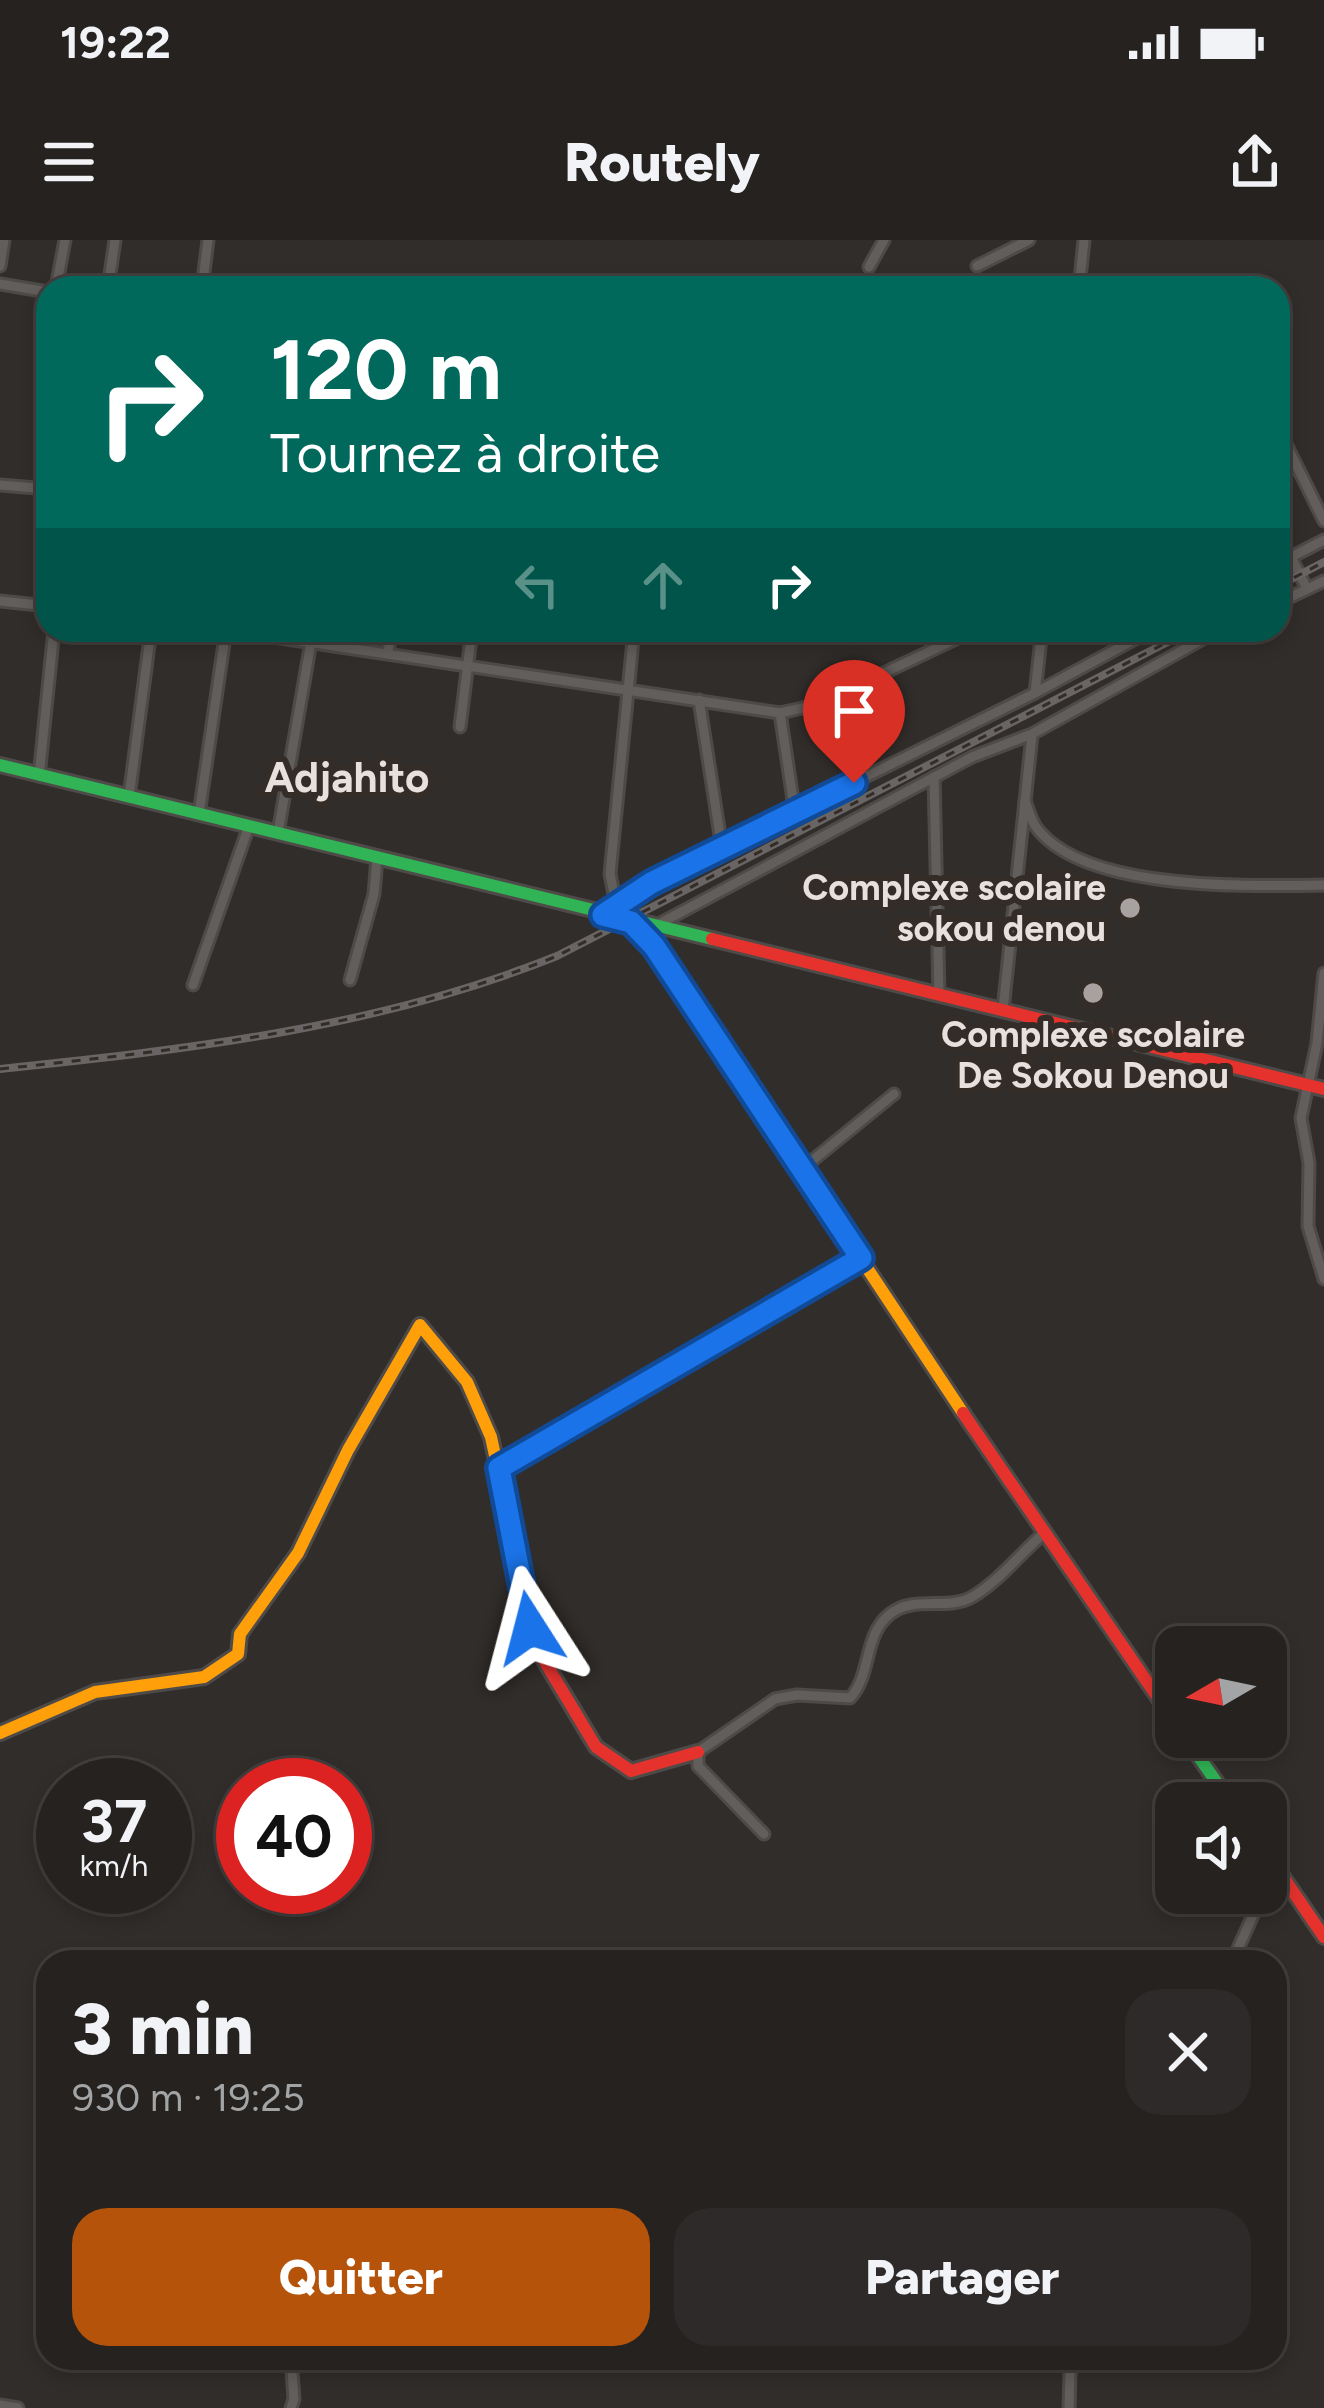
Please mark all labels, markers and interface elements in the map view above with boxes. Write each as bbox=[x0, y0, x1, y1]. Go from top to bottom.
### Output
text: 19:22 bbox=[60, 15, 171, 69]
icon: menu bbox=[36, 129, 102, 195]
icon: share bbox=[1222, 129, 1288, 195]
text: Routely bbox=[564, 130, 760, 195]
text: 120 m bbox=[270, 319, 502, 420]
icon: right bbox=[72, 324, 228, 480]
text: Tournez à droite bbox=[270, 421, 660, 486]
icon: left bbox=[504, 552, 570, 618]
icon: ahead bbox=[630, 552, 696, 618]
icon: right bbox=[756, 552, 822, 618]
pin bbox=[803, 660, 905, 783]
icon: arrive bbox=[821, 678, 887, 744]
district label: Adjahito bbox=[265, 752, 429, 803]
place label: Complexe scolaire sokou denou bbox=[802, 866, 1106, 950]
marker: Complexe scolaire sokou denou bbox=[1117, 895, 1143, 921]
marker: Complexe scolaire De Sokou Denou bbox=[1080, 980, 1106, 1006]
place label: Complexe scolaire De Sokou Denou bbox=[941, 1013, 1245, 1097]
position arrow bbox=[467, 1565, 593, 1691]
north arrow bbox=[1155, 1626, 1287, 1758]
map controls bbox=[1155, 1626, 1287, 1914]
speed limit sign: 40 bbox=[216, 1758, 372, 1914]
button: sound bbox=[1155, 1782, 1287, 1914]
text: 37 bbox=[81, 1785, 147, 1857]
text: km/h bbox=[80, 1847, 148, 1884]
text: 3 min bbox=[72, 1986, 254, 2072]
button: close bbox=[1125, 1989, 1251, 2115]
text: 930 m · 19:25 bbox=[72, 2074, 305, 2121]
button: Quitter bbox=[72, 2208, 650, 2346]
button: Partager bbox=[674, 2208, 1251, 2346]

